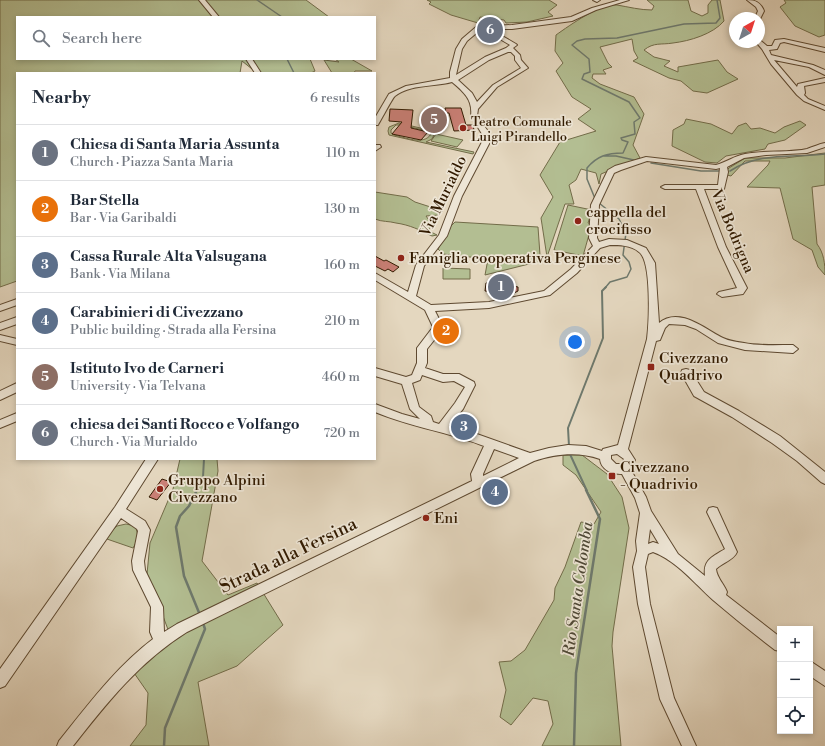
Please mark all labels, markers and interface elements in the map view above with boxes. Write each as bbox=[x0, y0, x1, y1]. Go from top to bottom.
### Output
north arrow bbox=[729, 12, 765, 48]
pin: 6 bbox=[477, 15, 503, 45]
search box bbox=[16, 16, 376, 60]
icon: search bbox=[30, 27, 52, 49]
text: Search here bbox=[62, 29, 142, 48]
text: Nearby bbox=[32, 87, 91, 109]
text: 6 results bbox=[310, 90, 360, 106]
pin: 5 bbox=[421, 105, 447, 135]
place label: Teatro Comunale Luigi Pirandello bbox=[471, 114, 572, 145]
marker: Teatro Comunale Luigi Pirandello bbox=[458, 123, 468, 133]
text: Chiesa di Santa Maria Assunta bbox=[70, 135, 280, 154]
text: 1 bbox=[42, 145, 48, 161]
text: 110 m bbox=[326, 145, 360, 161]
street label: Via Murialdo bbox=[415, 152, 471, 241]
text: Church · Piazza Santa Maria bbox=[70, 154, 233, 170]
street label: Via Bodrigna bbox=[706, 186, 759, 276]
text: Bar Stella bbox=[70, 191, 139, 210]
text: 2 bbox=[41, 201, 49, 217]
text: 130 m bbox=[325, 201, 360, 217]
place label: cappella del crocifisso bbox=[586, 203, 667, 239]
text: Bar · Via Garibaldi bbox=[70, 210, 177, 226]
marker: cappella del crocifisso bbox=[573, 216, 583, 226]
text: Cassa Rurale Alta Valsugana bbox=[70, 247, 267, 266]
place label: Famiglia cooperativa Perginese bbox=[409, 249, 621, 268]
marker: Famiglia cooperativa Perginese bbox=[396, 253, 406, 263]
text: 3 bbox=[41, 257, 49, 273]
text: 160 m bbox=[324, 257, 360, 273]
text: Bank · Via Milana bbox=[70, 266, 170, 282]
pin: 1 bbox=[488, 272, 514, 302]
text: Carabinieri di Civezzano bbox=[70, 303, 243, 322]
text: 4 bbox=[41, 313, 49, 329]
text: 210 m bbox=[325, 313, 360, 329]
pin: 2 bbox=[433, 316, 459, 346]
text: Public building · Strada alla Fersina bbox=[70, 322, 276, 338]
your location bbox=[565, 332, 585, 352]
place label: Civezzano Quadrivo bbox=[659, 349, 728, 385]
text: Istituto Ivo de Carneri bbox=[70, 359, 224, 378]
marker: Civezzano Quadrivo bbox=[646, 362, 656, 372]
text: 5 bbox=[41, 369, 49, 385]
text: 460 m bbox=[322, 369, 360, 385]
text: University · Via Telvana bbox=[70, 378, 206, 394]
pin: 3 bbox=[451, 412, 477, 442]
text: chiesa dei Santi Rocco e Volfango bbox=[70, 415, 300, 434]
text: 6 bbox=[41, 425, 49, 441]
text: 720 m bbox=[324, 425, 360, 441]
text: Church · Via Murialdo bbox=[70, 434, 198, 450]
place label: Civezzano - Quadrivio bbox=[620, 458, 698, 494]
place label: Gruppo Alpini Civezzano bbox=[168, 471, 266, 507]
marker: Civezzano - Quadrivio bbox=[607, 471, 617, 481]
pin: 4 bbox=[482, 477, 508, 507]
marker: Gruppo Alpini Civezzano bbox=[155, 484, 165, 494]
place label: Eni bbox=[434, 509, 458, 528]
street label: Strada alla Fersina bbox=[216, 512, 362, 599]
marker: Eni bbox=[421, 513, 431, 523]
water label: Rio Santa Colomba bbox=[559, 521, 597, 659]
map controls bbox=[777, 626, 813, 734]
button: + bbox=[777, 626, 813, 662]
button: − bbox=[777, 662, 813, 698]
button: locate bbox=[777, 698, 813, 734]

